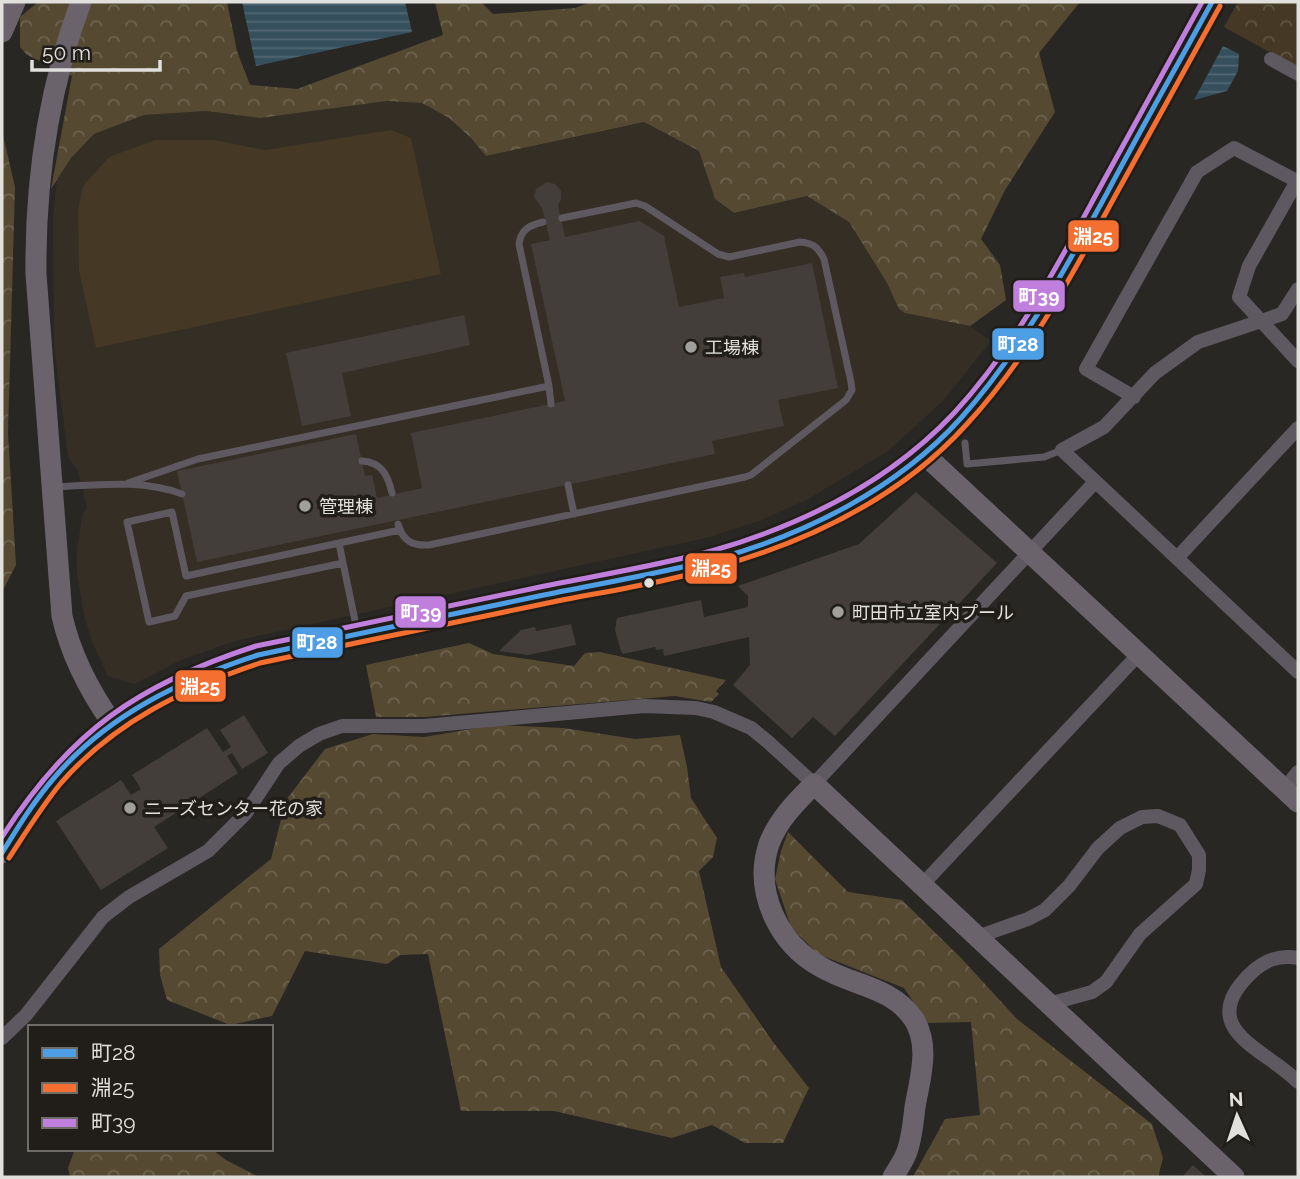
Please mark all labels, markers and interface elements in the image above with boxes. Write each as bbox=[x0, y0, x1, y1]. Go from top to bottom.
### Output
scale bar bbox=[32, 28, 159, 72]
text: 50 m bbox=[42, 40, 91, 65]
line badge: 淵25 bbox=[1067, 219, 1120, 253]
text: 淵25 bbox=[1073, 225, 1113, 247]
line badge: 町39 bbox=[1012, 279, 1066, 313]
text: 町39 bbox=[1019, 285, 1059, 307]
line badge: 町28 bbox=[991, 327, 1045, 361]
text: 町28 bbox=[997, 333, 1039, 355]
place label: 工場棟 bbox=[705, 337, 759, 358]
marker: 工場棟 bbox=[683, 339, 699, 355]
place label: 管理棟 bbox=[319, 496, 373, 517]
marker: 管理棟 bbox=[297, 498, 313, 514]
line badge: 淵25 bbox=[684, 552, 738, 585]
text: 淵25 bbox=[691, 557, 731, 579]
unlabelled marker bbox=[642, 576, 656, 590]
line badge: 町39 bbox=[394, 595, 447, 629]
text: 町39 bbox=[401, 601, 441, 623]
place label: 町田市立室内プール bbox=[852, 602, 1014, 623]
marker: 町田市立室内プール bbox=[830, 604, 846, 620]
line badge: 町28 bbox=[291, 626, 344, 659]
text: 町28 bbox=[296, 631, 338, 653]
line badge: 淵25 bbox=[174, 669, 227, 703]
text: 淵25 bbox=[180, 675, 220, 697]
place label: ニーズセンター花の家 bbox=[144, 798, 323, 819]
marker: ニーズセンター花の家 bbox=[122, 800, 138, 816]
legend bbox=[28, 1025, 273, 1151]
text: 町28 bbox=[91, 1040, 135, 1065]
text: 淵25 bbox=[91, 1075, 134, 1100]
north arrow bbox=[1202, 1081, 1272, 1151]
text: N bbox=[1228, 1088, 1244, 1110]
text: 町39 bbox=[91, 1110, 136, 1135]

